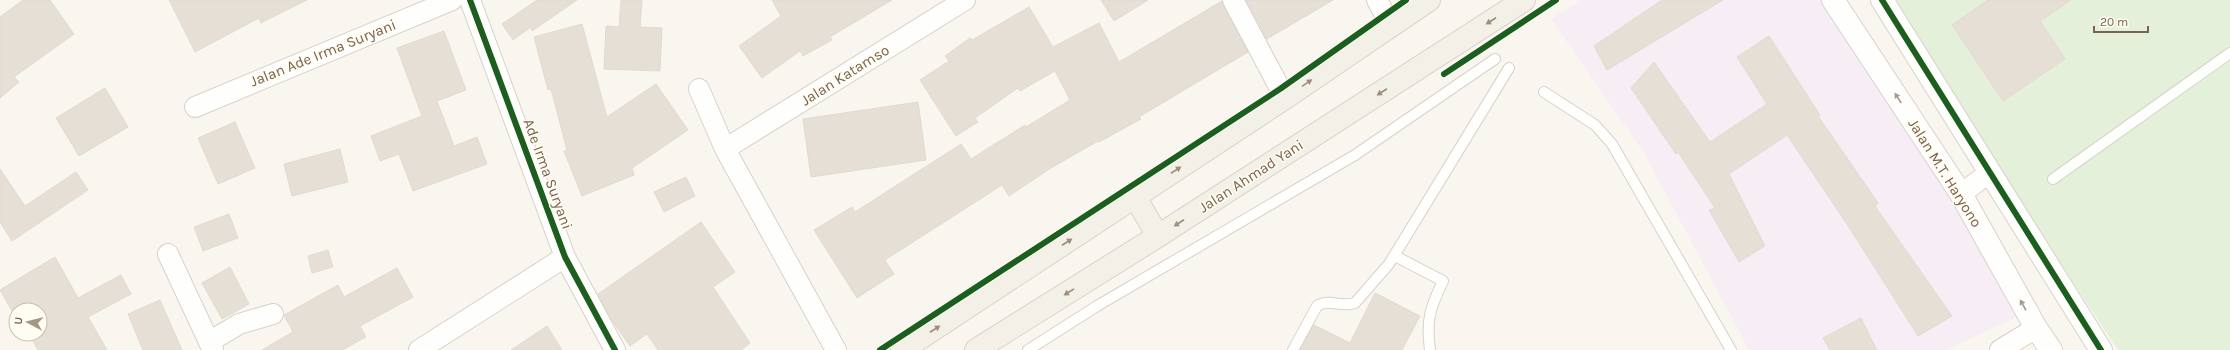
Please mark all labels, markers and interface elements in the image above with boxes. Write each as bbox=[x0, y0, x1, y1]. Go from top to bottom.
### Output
scale bar bbox=[2094, 8, 2148, 34]
street label: Jalan Ade Irma Suryani bbox=[247, 15, 399, 91]
text: 20 m bbox=[2100, 15, 2128, 29]
one-way arrow bbox=[1486, 17, 1496, 25]
street label: Jalan Katamso bbox=[798, 41, 892, 109]
one-way arrow bbox=[1302, 79, 1312, 87]
one-way arrow bbox=[1376, 88, 1388, 95]
one-way arrow bbox=[1894, 93, 1902, 103]
street label: Jalan M.T. Haryono bbox=[1904, 115, 1986, 231]
street label: Ade Irma Suryani bbox=[520, 116, 576, 232]
street label: Jalan Ahmad Yani bbox=[1195, 136, 1307, 216]
one-way arrow bbox=[1170, 166, 1181, 174]
one-way arrow bbox=[1174, 219, 1184, 227]
one-way arrow bbox=[1062, 238, 1072, 246]
one-way arrow bbox=[1063, 289, 1075, 296]
one-way arrow bbox=[2020, 299, 2027, 311]
north arrow bbox=[8, 302, 48, 342]
text: U bbox=[12, 316, 25, 325]
one-way arrow bbox=[929, 325, 941, 332]

